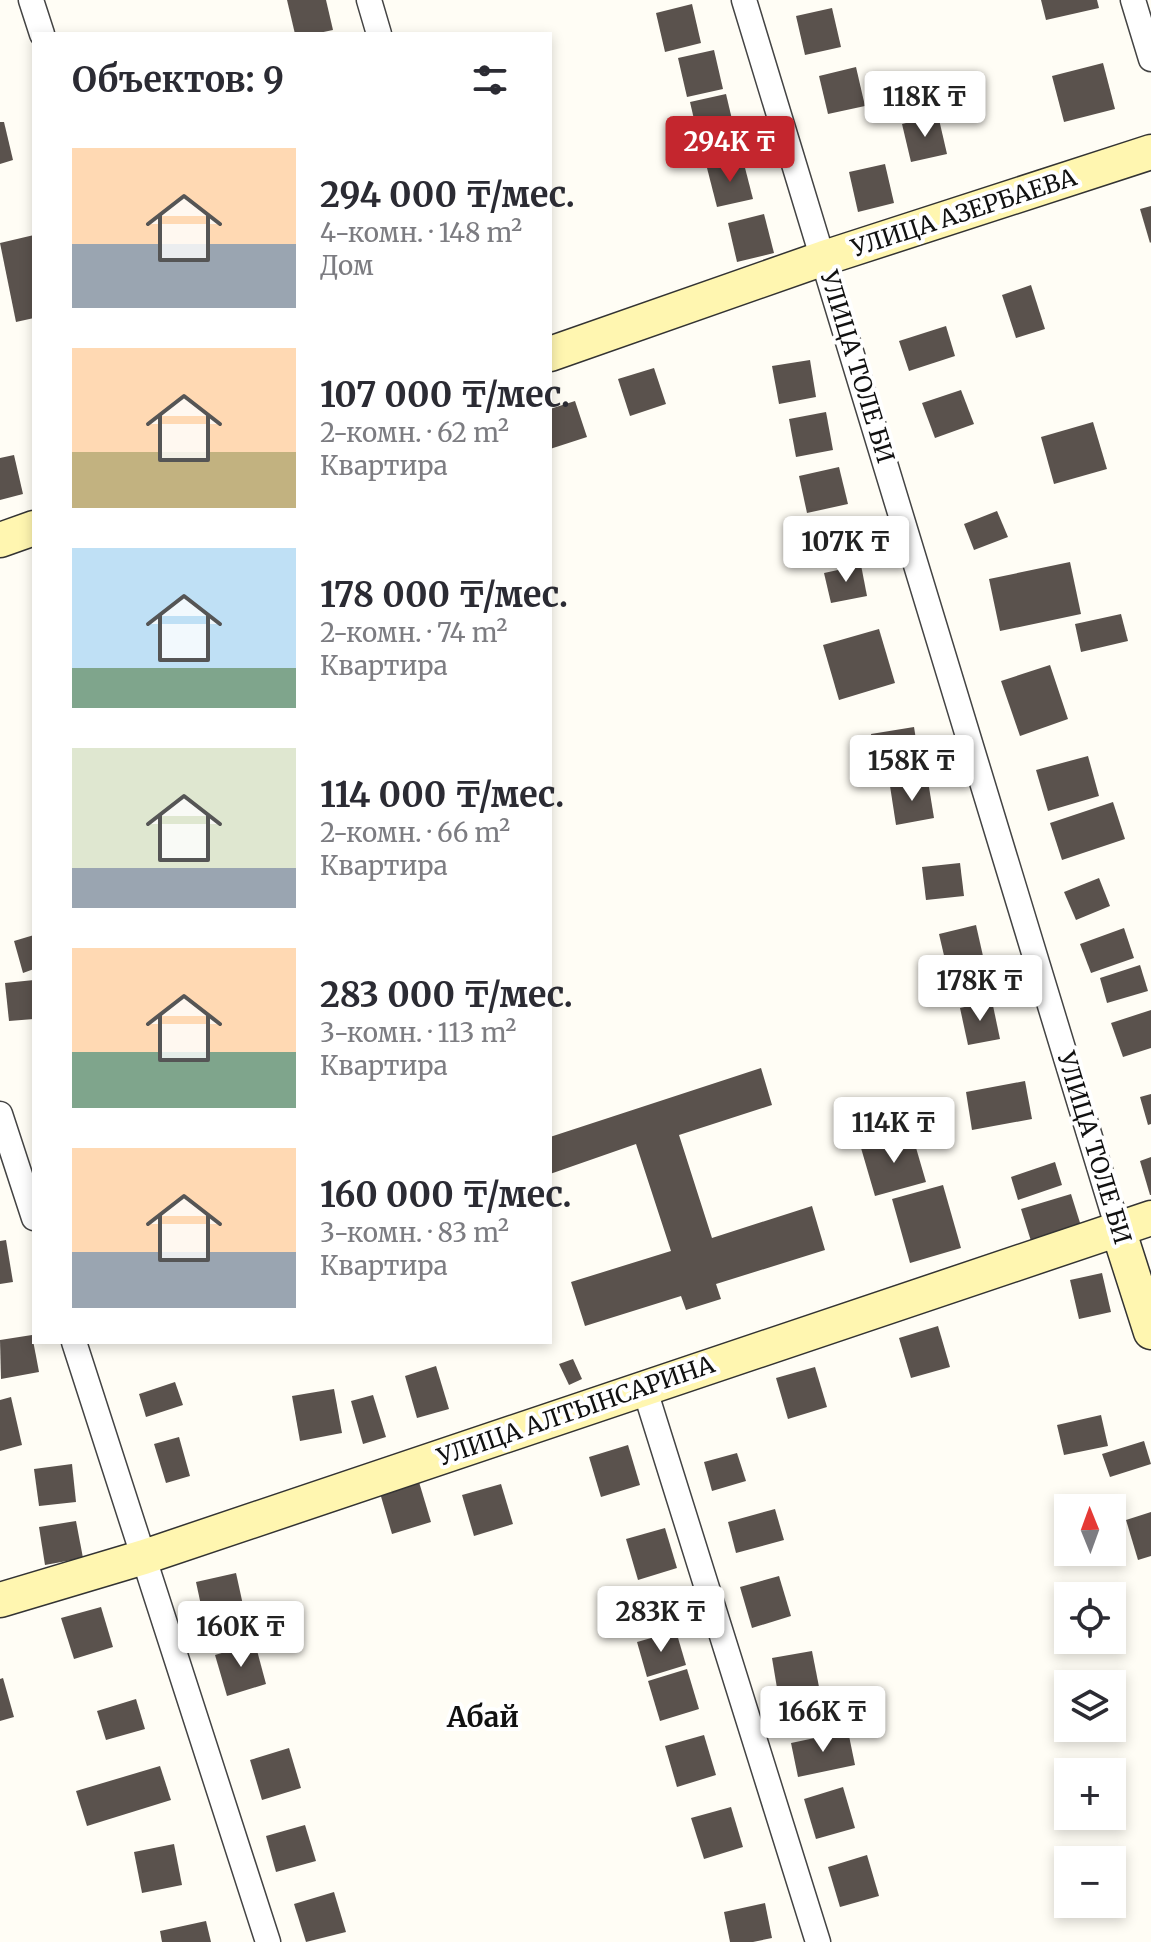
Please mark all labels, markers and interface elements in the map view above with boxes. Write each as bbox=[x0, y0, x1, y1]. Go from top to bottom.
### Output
icon: filters bbox=[468, 58, 512, 102]
text: Объектов: 9 bbox=[72, 59, 284, 101]
pin: 118K ₸ bbox=[860, 71, 990, 139]
text: 118K ₸ bbox=[883, 80, 967, 113]
pin: 294K ₸ bbox=[665, 116, 795, 184]
text: 294K ₸ bbox=[684, 125, 776, 158]
street label: УЛИЦА АЗЕРБАЕВА bbox=[846, 161, 1081, 264]
text: 294 000 ₸/мес. bbox=[320, 174, 575, 216]
icon: home bbox=[136, 180, 232, 276]
text: 4-комн. · 148 m² bbox=[320, 216, 522, 249]
text: Дом bbox=[320, 249, 374, 282]
street label: УЛИЦА ТОЛЕ БИ bbox=[813, 266, 901, 467]
text: 107 000 ₸/мес. bbox=[320, 374, 570, 416]
icon: home bbox=[136, 380, 232, 476]
text: 2-комн. · 62 m² bbox=[320, 416, 509, 449]
text: Квартира bbox=[320, 449, 448, 482]
pin: 107K ₸ bbox=[781, 516, 911, 584]
text: 107K ₸ bbox=[801, 525, 891, 558]
text: 178 000 ₸/мес. bbox=[320, 574, 568, 616]
icon: home bbox=[136, 580, 232, 676]
text: 2-комн. · 74 m² bbox=[320, 616, 507, 649]
text: Квартира bbox=[320, 649, 448, 682]
pin: 158K ₸ bbox=[847, 735, 977, 803]
text: 158K ₸ bbox=[868, 744, 956, 777]
text: 114 000 ₸/мес. bbox=[320, 774, 564, 816]
icon: home bbox=[136, 780, 232, 876]
text: 2-комн. · 66 m² bbox=[320, 816, 510, 849]
text: Квартира bbox=[320, 849, 448, 882]
pin: 178K ₸ bbox=[915, 955, 1045, 1023]
text: 178K ₸ bbox=[936, 964, 1024, 997]
text: 283 000 ₸/мес. bbox=[320, 974, 573, 1016]
icon: home bbox=[136, 980, 232, 1076]
text: 3-комн. · 113 m² bbox=[320, 1016, 516, 1049]
street label: УЛИЦА ТОЛЕ БИ bbox=[1050, 1047, 1138, 1248]
text: Квартира bbox=[320, 1049, 448, 1082]
pin: 114K ₸ bbox=[829, 1097, 959, 1165]
text: 114K ₸ bbox=[852, 1106, 936, 1139]
text: 160 000 ₸/мес. bbox=[320, 1174, 572, 1216]
icon: home bbox=[136, 1180, 232, 1276]
text: 3-комн. · 83 m² bbox=[320, 1216, 509, 1249]
text: Квартира bbox=[320, 1249, 448, 1282]
street label: УЛИЦА АЛТЫНСАРИНА bbox=[432, 1348, 719, 1473]
north arrow bbox=[1054, 1494, 1126, 1566]
map controls bbox=[1054, 1494, 1126, 1918]
button: locate bbox=[1054, 1582, 1126, 1654]
pin: 283K ₸ bbox=[596, 1586, 726, 1654]
text: 283K ₸ bbox=[615, 1595, 707, 1628]
pin: 160K ₸ bbox=[176, 1601, 306, 1669]
text: 160K ₸ bbox=[196, 1610, 286, 1643]
button: layers bbox=[1054, 1670, 1126, 1742]
pin: 166K ₸ bbox=[758, 1686, 888, 1754]
text: 166K ₸ bbox=[778, 1695, 868, 1728]
district label: Абай bbox=[446, 1699, 519, 1735]
button: + bbox=[1054, 1758, 1126, 1830]
button: − bbox=[1054, 1846, 1126, 1918]

